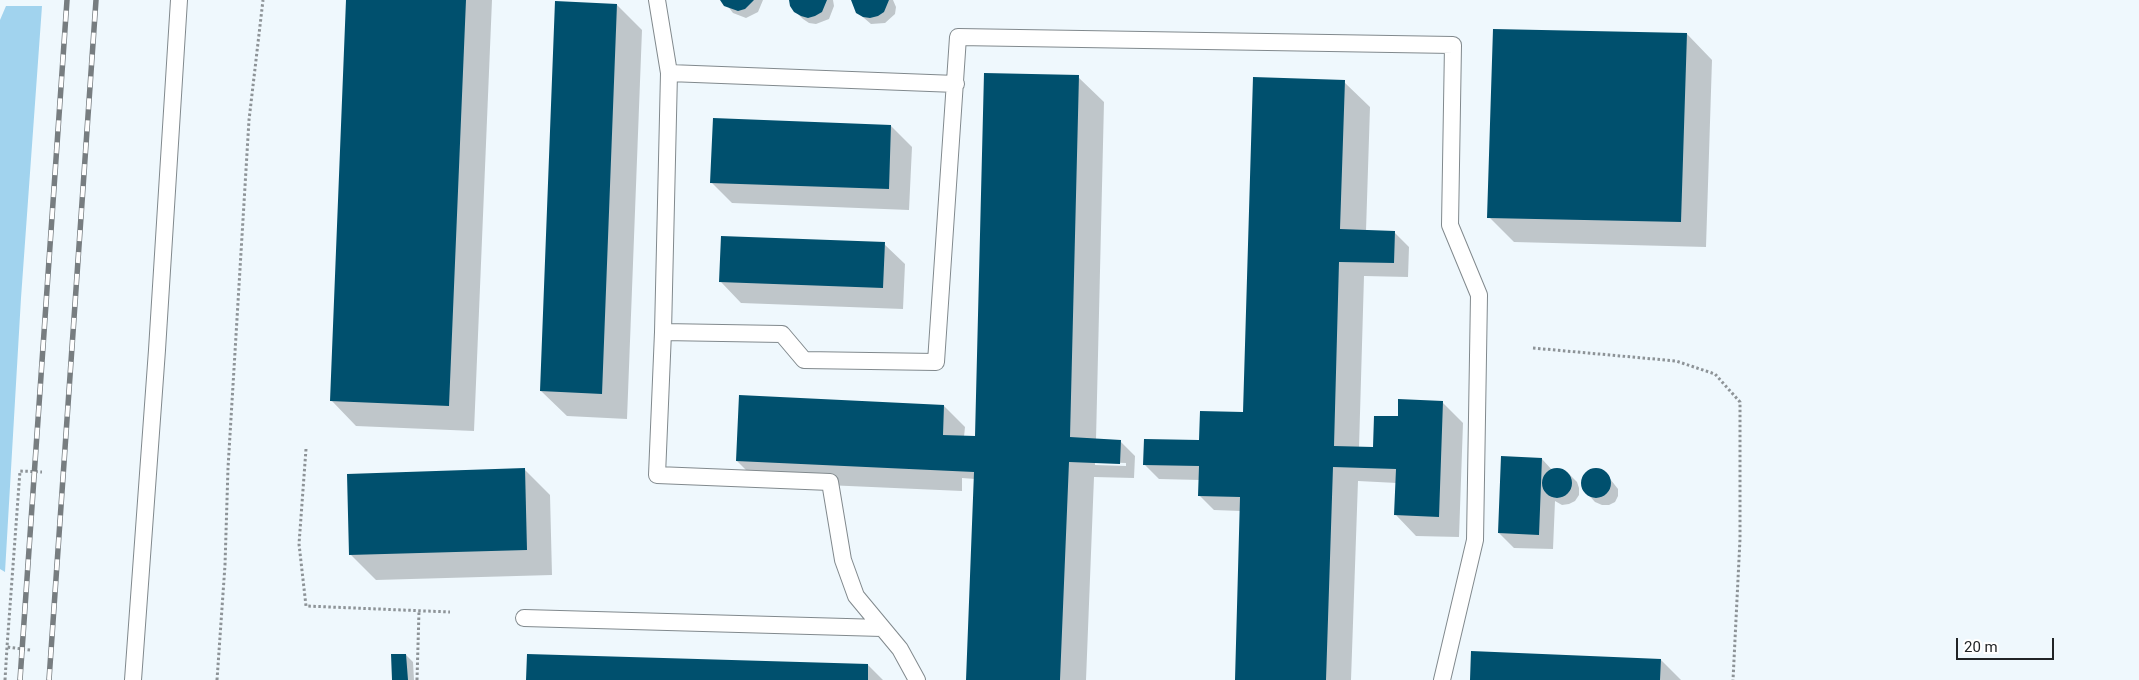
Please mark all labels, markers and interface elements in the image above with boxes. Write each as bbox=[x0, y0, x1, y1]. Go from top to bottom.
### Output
scale bar bbox=[1959, 628, 2056, 660]
text: 20 m bbox=[1964, 638, 1998, 656]

